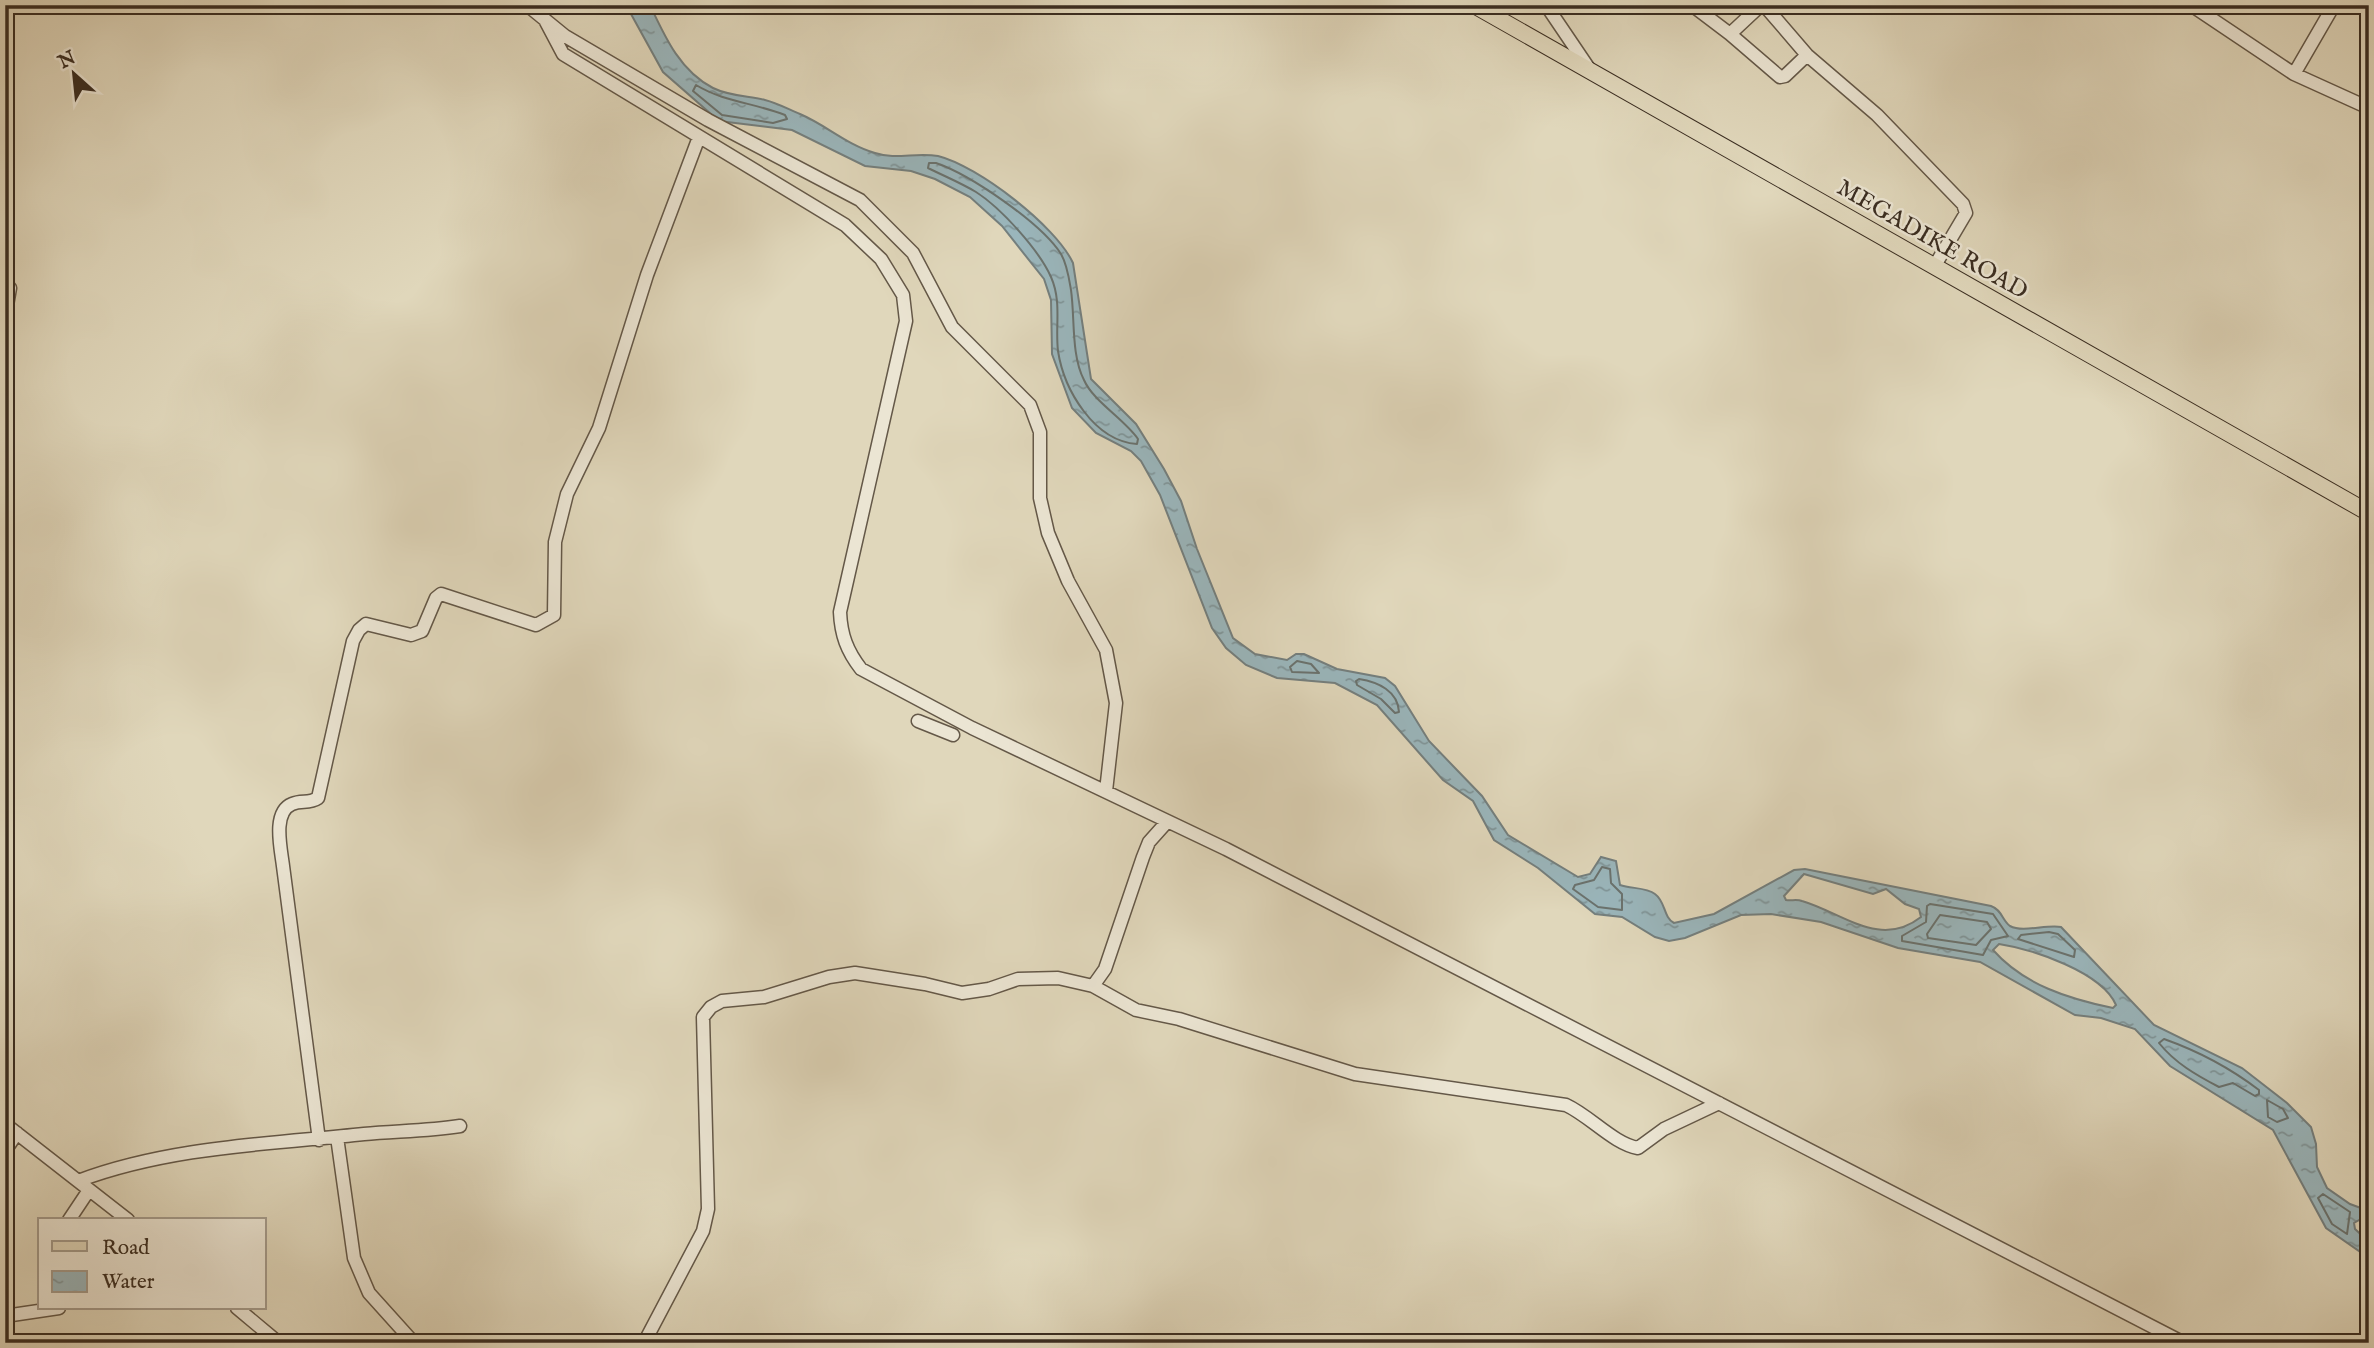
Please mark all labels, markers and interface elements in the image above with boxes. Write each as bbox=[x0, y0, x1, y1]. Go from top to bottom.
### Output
north arrow bbox=[38, 38, 108, 108]
text: N bbox=[54, 46, 80, 76]
street label: MEGADIKE ROAD bbox=[1831, 173, 2033, 307]
legend bbox=[38, 1218, 266, 1310]
text: Road bbox=[102, 1235, 150, 1262]
text: Water bbox=[102, 1269, 155, 1296]

